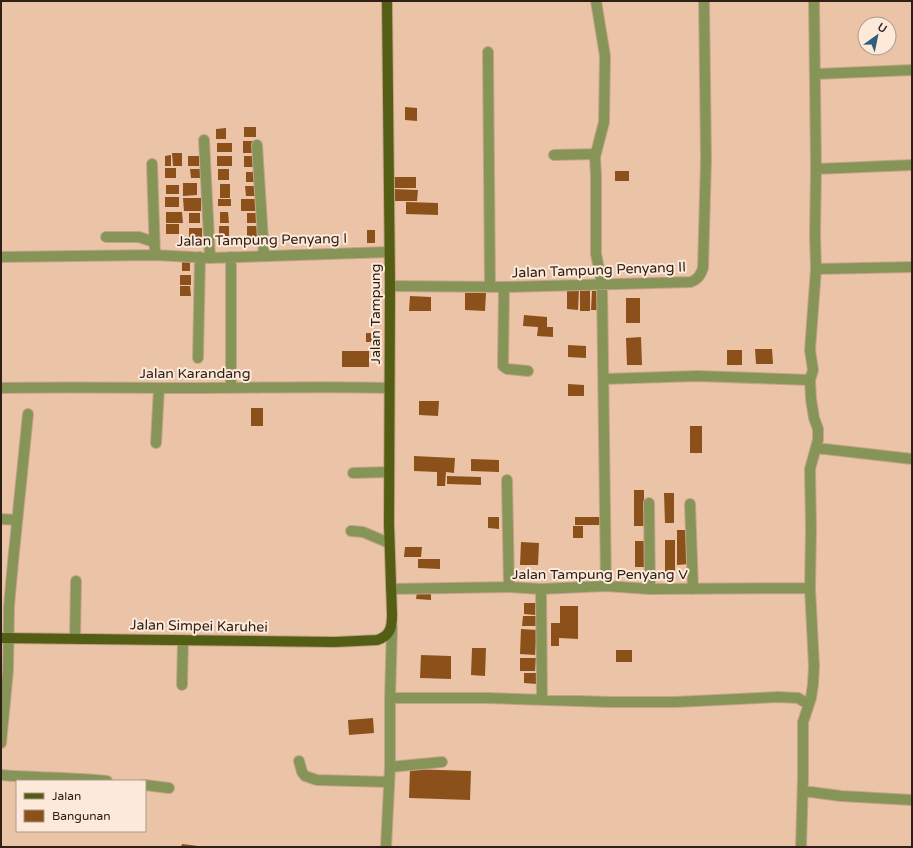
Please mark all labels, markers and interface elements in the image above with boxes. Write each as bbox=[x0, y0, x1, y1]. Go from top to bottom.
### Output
north arrow bbox=[857, 16, 897, 56]
text: U bbox=[875, 20, 889, 36]
street label: Jalan Tampung Penyang I bbox=[177, 230, 347, 250]
street label: Jalan Tampung Penyang II bbox=[512, 258, 686, 282]
street label: Jalan Tampung bbox=[367, 264, 384, 364]
street label: Jalan Karandang bbox=[140, 365, 250, 382]
street label: Jalan Tampung Penyang V bbox=[512, 566, 688, 583]
street label: Jalan Simpei Karuhei bbox=[130, 616, 268, 636]
legend bbox=[16, 780, 146, 832]
text: Jalan bbox=[52, 789, 81, 803]
text: Bangunan bbox=[52, 809, 111, 823]

